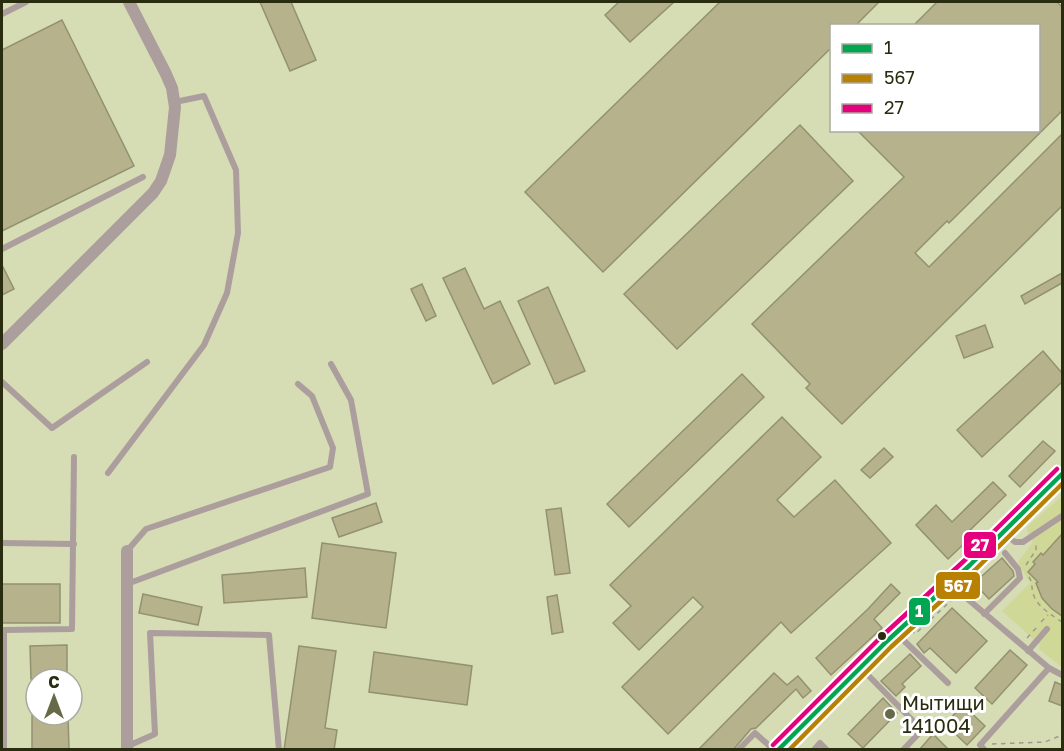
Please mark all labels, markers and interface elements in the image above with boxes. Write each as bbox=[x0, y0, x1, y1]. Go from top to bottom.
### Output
legend bbox=[830, 24, 1040, 132]
text: 1 bbox=[884, 36, 893, 58]
text: 567 bbox=[884, 66, 915, 88]
text: 27 bbox=[884, 96, 904, 118]
line badge: 27 bbox=[963, 531, 997, 559]
text: 27 bbox=[971, 535, 990, 555]
line badge: 567 bbox=[935, 571, 981, 600]
text: 567 bbox=[944, 576, 973, 596]
line badge: 1 bbox=[908, 597, 931, 626]
text: 1 bbox=[915, 601, 923, 621]
unlabelled marker bbox=[876, 630, 888, 642]
north arrow bbox=[24, 667, 84, 727]
text: С bbox=[48, 672, 60, 692]
place label: Мытищи 141004 bbox=[902, 690, 985, 737]
marker: Мытищи 141004 bbox=[883, 707, 897, 721]

